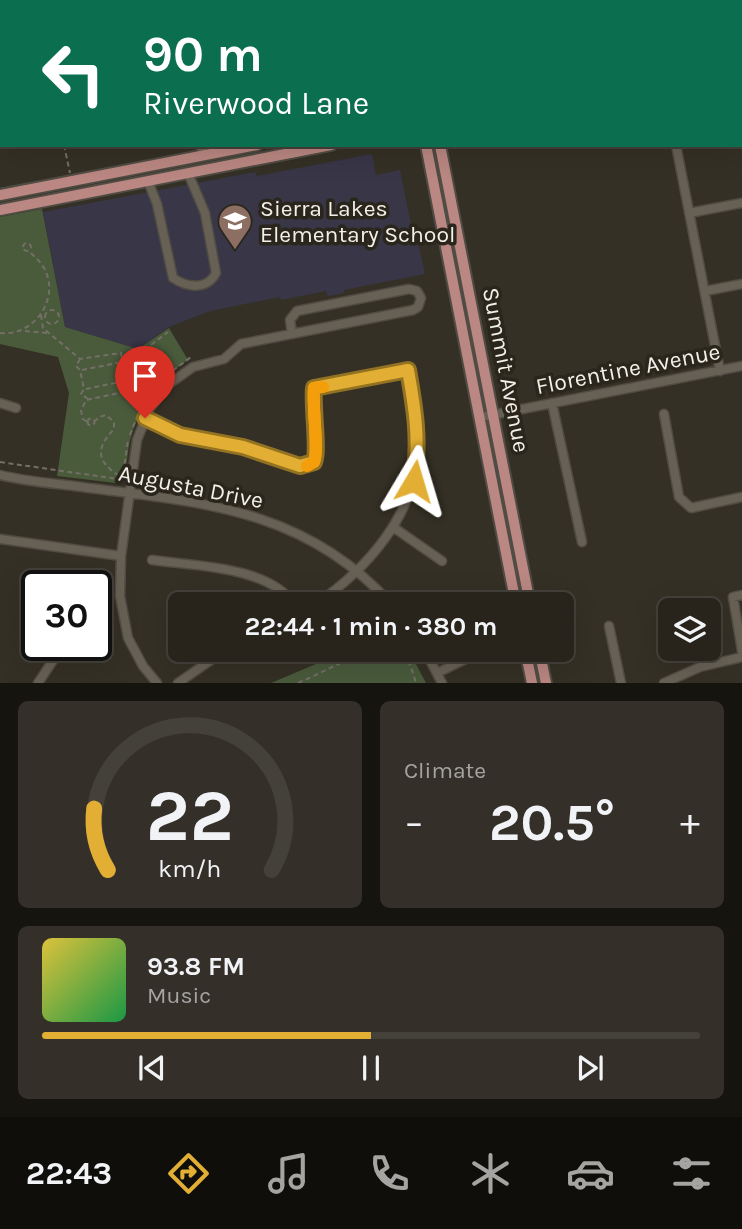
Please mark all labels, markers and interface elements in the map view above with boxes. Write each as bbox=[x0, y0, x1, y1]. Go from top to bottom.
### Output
text: 90 m bbox=[143, 26, 263, 83]
icon: left bbox=[28, 28, 119, 119]
text: Riverwood Lane bbox=[143, 85, 369, 122]
place label: Sierra Lakes Elementary School bbox=[260, 195, 455, 248]
school or university icon: Sierra Lakes Elementary School bbox=[216, 202, 254, 251]
street label: Summit Avenue bbox=[477, 285, 535, 455]
street label: Florentine Avenue bbox=[533, 338, 723, 400]
pin bbox=[115, 346, 175, 418]
icon: arrive bbox=[126, 357, 164, 395]
position arrow bbox=[377, 444, 451, 518]
street label: Augusta Drive bbox=[116, 460, 266, 514]
speed limit sign: 30 bbox=[21, 570, 112, 661]
map controls bbox=[658, 598, 721, 661]
button: layers bbox=[658, 598, 721, 661]
text: 22:44 · 1 min · 380 m bbox=[245, 611, 497, 642]
text: Climate bbox=[404, 757, 486, 784]
text: 22 bbox=[146, 774, 234, 859]
text: 20.5° bbox=[489, 792, 615, 853]
text: − bbox=[404, 800, 424, 845]
text: + bbox=[680, 800, 700, 845]
text: km/h bbox=[158, 854, 222, 883]
text: 93.8 FM bbox=[147, 951, 245, 982]
text: Music bbox=[147, 982, 211, 1009]
icon: previous bbox=[133, 1049, 171, 1087]
icon: pause bbox=[352, 1049, 390, 1087]
icon: next bbox=[571, 1049, 609, 1087]
icon: directions bbox=[164, 1149, 213, 1198]
icon: music bbox=[264, 1149, 313, 1198]
icon: phone bbox=[365, 1149, 414, 1198]
icon: climate bbox=[466, 1149, 515, 1198]
icon: car bbox=[566, 1149, 615, 1198]
icon: filters bbox=[667, 1149, 716, 1198]
text: 22:43 bbox=[26, 1155, 112, 1192]

